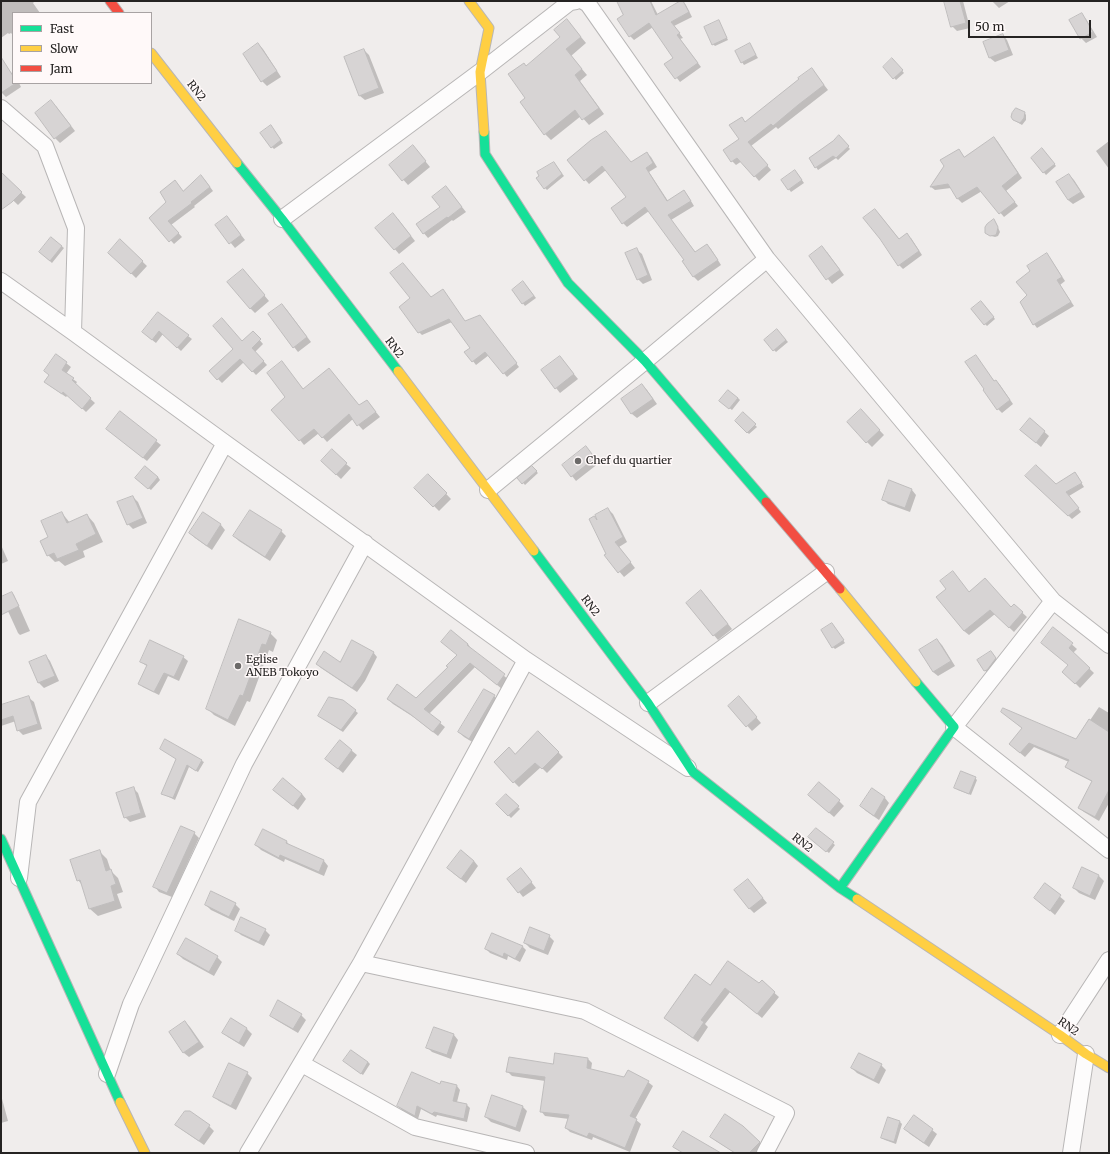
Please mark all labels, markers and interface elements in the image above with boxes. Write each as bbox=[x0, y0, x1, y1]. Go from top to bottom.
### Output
legend bbox=[12, 12, 152, 84]
scale bar bbox=[970, 12, 1093, 38]
text: 50 m bbox=[975, 19, 1004, 34]
text: Fast bbox=[50, 21, 74, 36]
text: Slow bbox=[50, 41, 78, 56]
text: Jam bbox=[50, 61, 72, 76]
street label: RN2 bbox=[184, 78, 208, 104]
street label: RN2 bbox=[382, 335, 406, 361]
place label: Chef du quartier bbox=[586, 454, 672, 468]
marker: Chef du quartier bbox=[573, 456, 583, 466]
street label: RN2 bbox=[578, 593, 602, 619]
place label: Eglise ANEB Tokoyo bbox=[246, 653, 319, 679]
marker: Eglise ANEB Tokoyo bbox=[233, 661, 243, 671]
street label: RN2 bbox=[789, 831, 815, 855]
street label: RN2 bbox=[1055, 1015, 1081, 1039]

